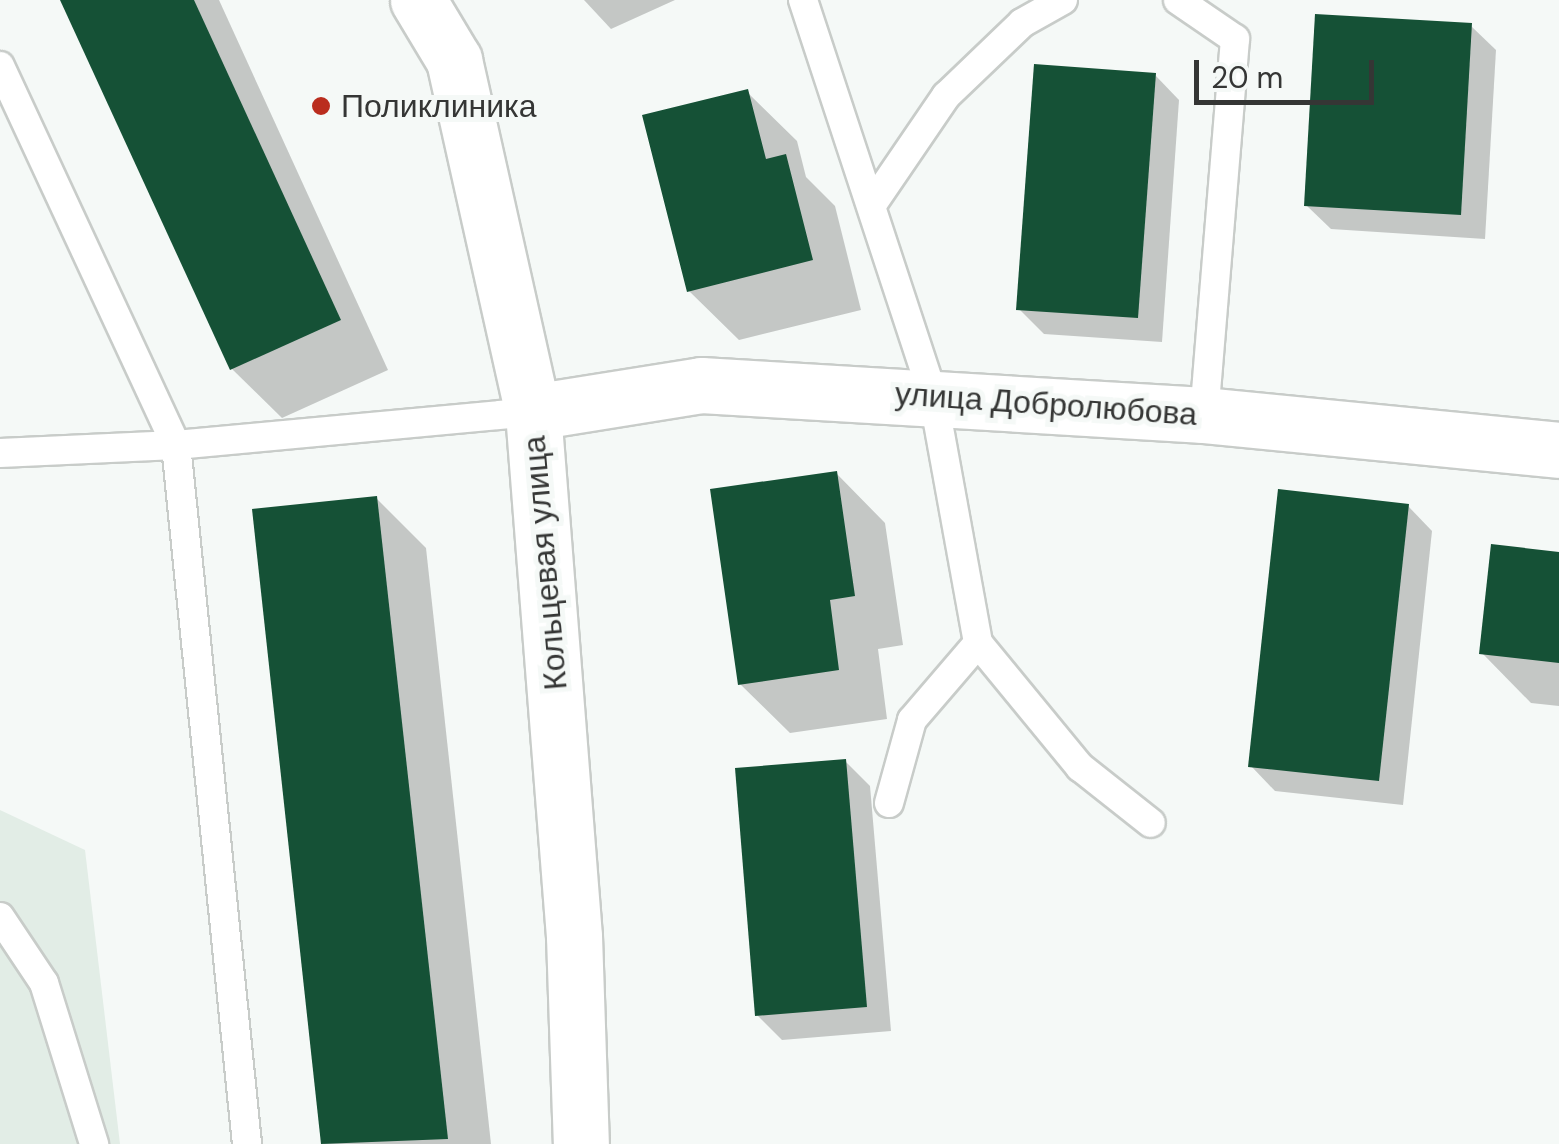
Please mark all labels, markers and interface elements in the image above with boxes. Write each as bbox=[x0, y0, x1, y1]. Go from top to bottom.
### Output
scale bar bbox=[1199, 40, 1379, 102]
text: 20 m bbox=[1211, 58, 1283, 97]
place label: Поликлиника bbox=[341, 87, 537, 125]
marker: Поликлиника bbox=[310, 95, 332, 117]
street label: улица Добролюбова bbox=[894, 374, 1198, 434]
street label: Кольцевая улица bbox=[515, 434, 575, 692]

